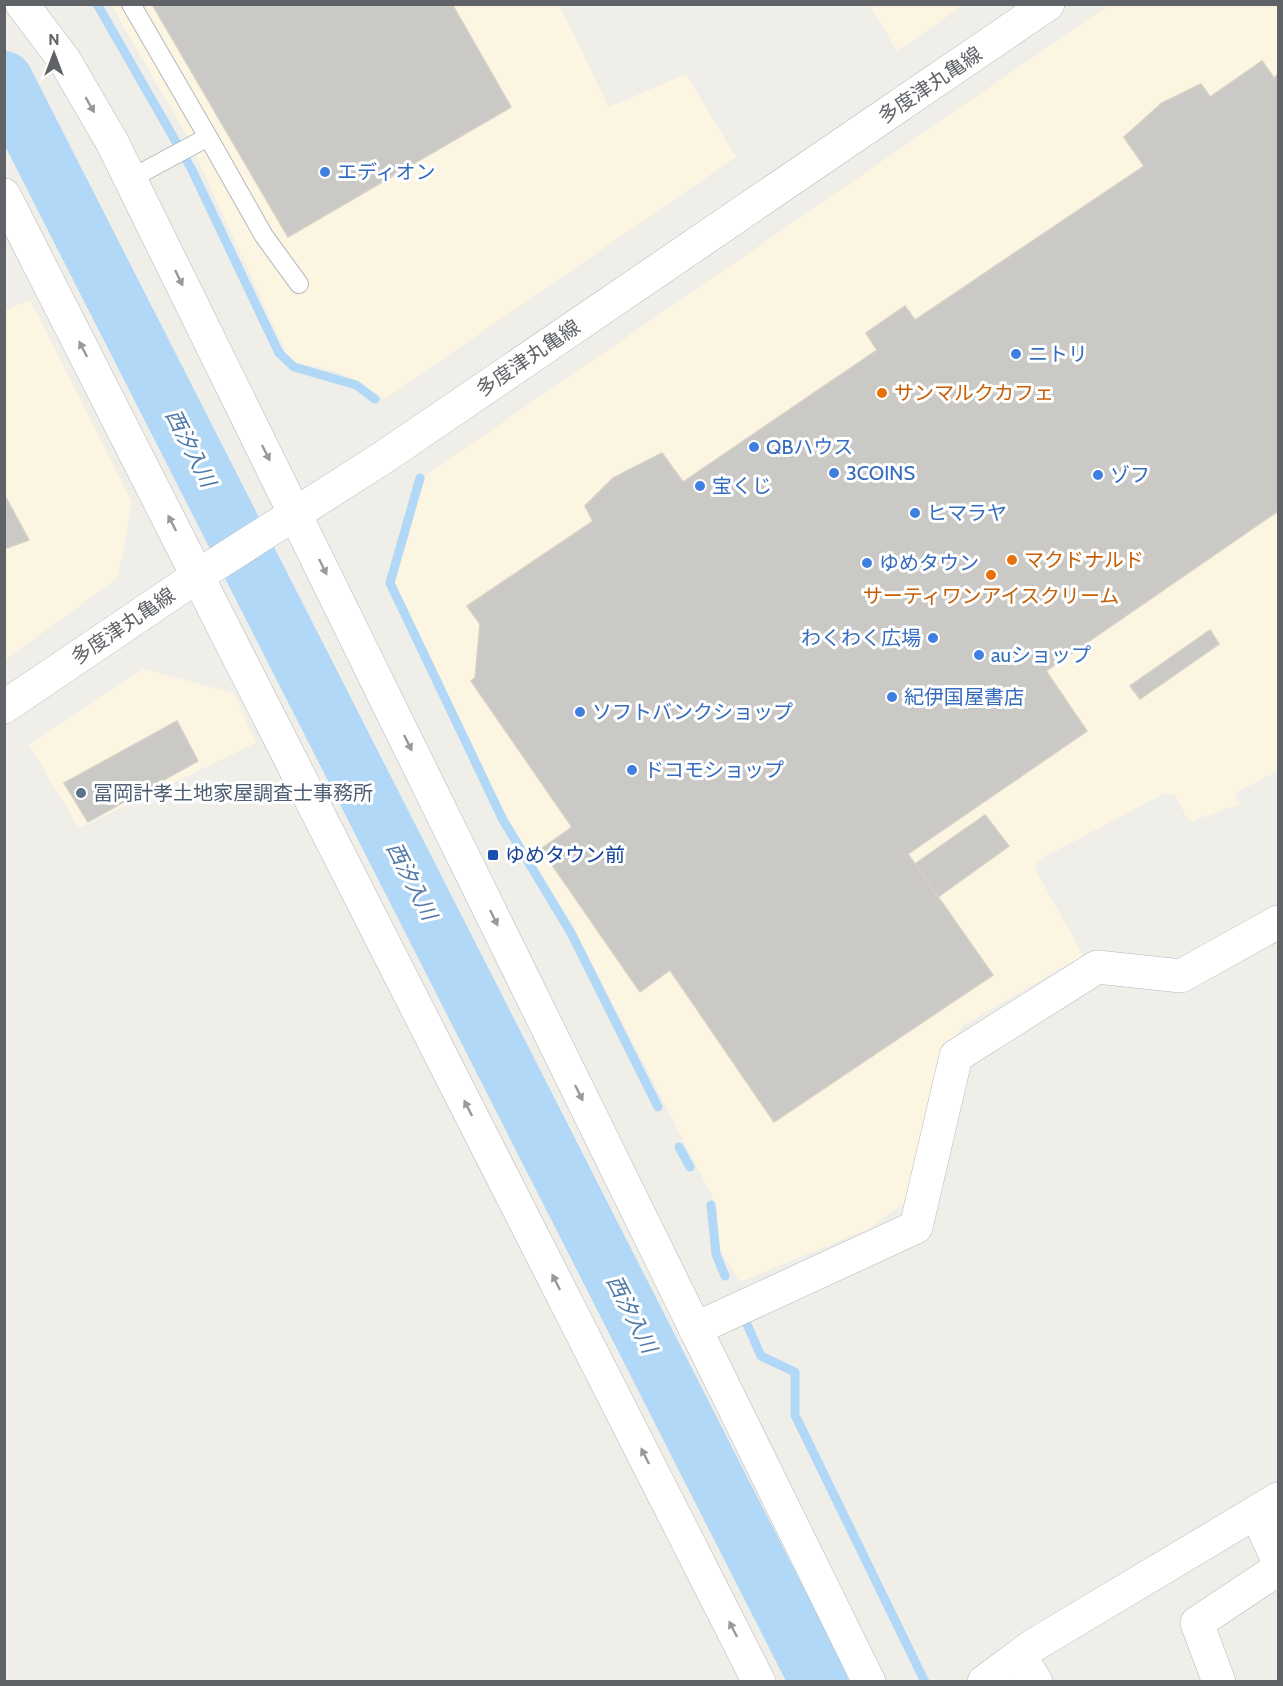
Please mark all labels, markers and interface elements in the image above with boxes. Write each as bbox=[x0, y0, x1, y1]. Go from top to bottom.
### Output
north arrow bbox=[24, 24, 84, 84]
text: N bbox=[48, 30, 60, 49]
street label: 多度津丸亀線 bbox=[874, 41, 986, 129]
one-way arrow bbox=[85, 97, 95, 114]
place label: エディオン bbox=[337, 160, 436, 184]
marker: エディオン bbox=[318, 165, 332, 179]
one-way arrow bbox=[175, 270, 184, 287]
street label: 多度津丸亀線 bbox=[472, 314, 584, 402]
one-way arrow bbox=[79, 340, 89, 358]
place label: ニトリ bbox=[1028, 342, 1088, 366]
marker: ニトリ bbox=[1009, 347, 1023, 361]
place label: サンマルクカフェ bbox=[894, 381, 1054, 405]
marker: サンマルクカフェ bbox=[875, 386, 889, 400]
water label: 西汐入川 bbox=[161, 405, 222, 493]
place label: QBハウス bbox=[766, 435, 853, 459]
marker: QBハウス bbox=[747, 440, 761, 454]
one-way arrow bbox=[261, 444, 271, 462]
place label: 3COINS bbox=[846, 461, 915, 485]
place label: ゾフ bbox=[1110, 463, 1150, 487]
marker: 3COINS bbox=[827, 466, 841, 480]
marker: ゾフ bbox=[1091, 468, 1105, 482]
place label: 宝くじ bbox=[712, 474, 772, 498]
marker: 宝くじ bbox=[693, 479, 707, 493]
place label: ヒマラヤ bbox=[927, 501, 1007, 525]
marker: ヒマラヤ bbox=[908, 506, 922, 520]
one-way arrow bbox=[167, 514, 177, 531]
place label: マクドナルド bbox=[1024, 548, 1144, 572]
place label: ゆめタウン bbox=[879, 551, 979, 575]
marker: マクドナルド bbox=[1005, 553, 1019, 567]
marker: ゆめタウン bbox=[860, 556, 874, 570]
one-way arrow bbox=[318, 559, 327, 576]
marker: サーティワンアイスクリーム bbox=[984, 568, 998, 582]
street label: 多度津丸亀線 bbox=[67, 582, 179, 670]
place label: サーティワンアイスクリーム bbox=[863, 584, 1119, 608]
place label: わくわく広場 bbox=[801, 626, 921, 650]
marker: わくわく広場 bbox=[926, 631, 940, 645]
place label: auショップ bbox=[991, 643, 1091, 667]
marker: auショップ bbox=[972, 648, 986, 662]
place label: 紀伊国屋書店 bbox=[904, 685, 1024, 709]
marker: 紀伊国屋書店 bbox=[885, 690, 899, 704]
place label: ソフトバンクショップ bbox=[592, 700, 793, 724]
marker: ソフトバンクショップ bbox=[573, 705, 587, 719]
one-way arrow bbox=[404, 734, 413, 751]
place label: ドコモショップ bbox=[644, 758, 784, 782]
marker: ドコモショップ bbox=[625, 763, 639, 777]
place label: 冨岡計孝土地家屋調査士事務所 bbox=[93, 781, 373, 805]
marker: 冨岡計孝土地家屋調査士事務所 bbox=[74, 786, 88, 800]
water label: 西汐入川 bbox=[382, 838, 443, 926]
place label: ゆめタウン前 bbox=[505, 843, 625, 867]
marker: ゆめタウン前 bbox=[486, 848, 500, 862]
one-way arrow bbox=[488, 909, 498, 927]
one-way arrow bbox=[575, 1085, 584, 1102]
one-way arrow bbox=[463, 1099, 473, 1116]
water label: 西汐入川 bbox=[602, 1271, 663, 1359]
one-way arrow bbox=[551, 1273, 561, 1290]
one-way arrow bbox=[640, 1447, 649, 1464]
one-way arrow bbox=[728, 1621, 738, 1638]

